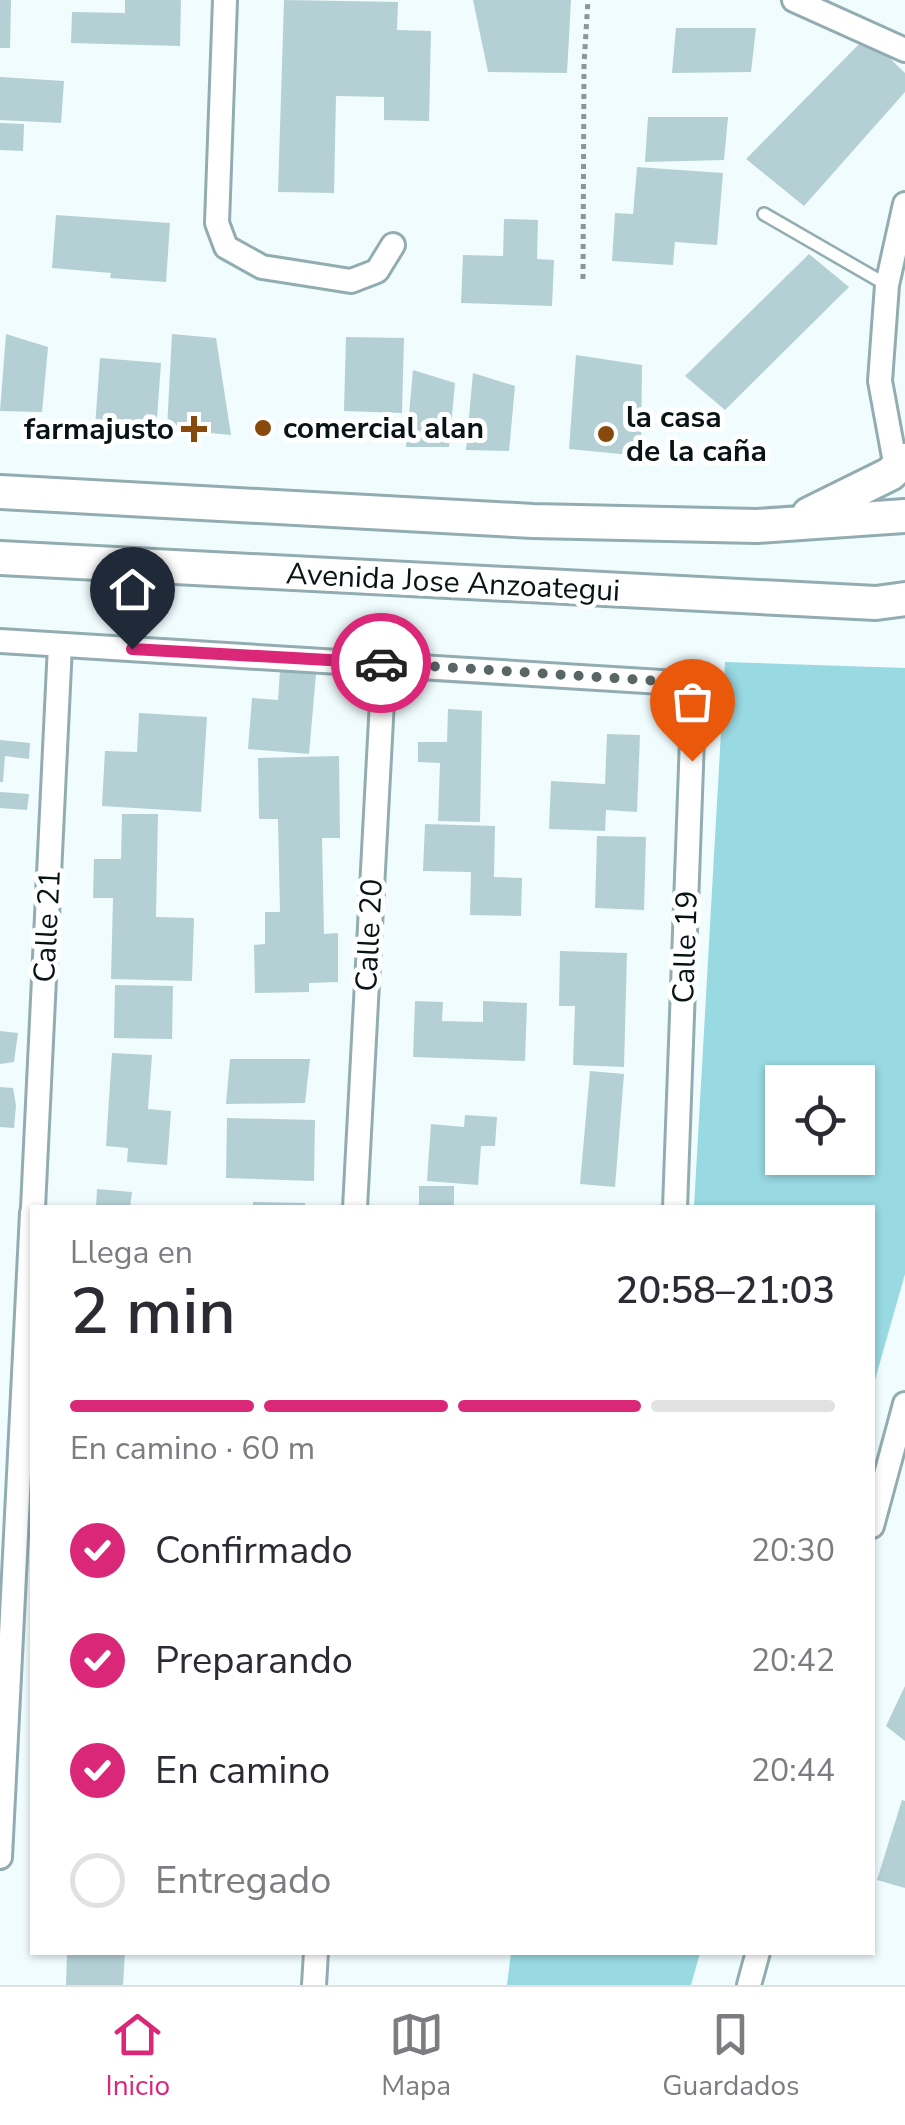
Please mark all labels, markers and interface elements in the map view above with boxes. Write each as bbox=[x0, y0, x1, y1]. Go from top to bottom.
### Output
place label: la casa de la caña bbox=[626, 397, 767, 472]
place label: comercial alan bbox=[283, 408, 484, 449]
place label: farmajusto bbox=[24, 409, 174, 450]
marker: comercial alan bbox=[252, 417, 274, 439]
marker: farmajusto bbox=[183, 418, 205, 440]
marker: la casa de la caña bbox=[595, 423, 617, 445]
pin bbox=[90, 547, 175, 650]
street label: Avenida Jose Anzoategui bbox=[285, 553, 621, 612]
icon: home bbox=[105, 562, 160, 617]
courier bbox=[331, 613, 431, 713]
icon: car bbox=[354, 636, 409, 691]
pin bbox=[650, 659, 735, 762]
icon: bag bbox=[665, 674, 720, 729]
street label: Calle 21 bbox=[24, 869, 71, 983]
street label: Calle 20 bbox=[346, 878, 393, 992]
street label: Calle 19 bbox=[663, 890, 708, 1004]
map controls bbox=[765, 1065, 875, 1175]
button: locate bbox=[765, 1065, 875, 1175]
text: Llega en bbox=[70, 1231, 193, 1274]
text: 20:58–21:03 bbox=[616, 1265, 835, 1316]
text: 2 min bbox=[70, 1267, 236, 1356]
text: En camino · 60 m bbox=[70, 1427, 315, 1470]
icon: check bbox=[70, 1523, 125, 1578]
text: Confirmado bbox=[155, 1525, 353, 1576]
text: 20:30 bbox=[751, 1529, 835, 1572]
icon: check bbox=[70, 1633, 125, 1688]
text: Preparando bbox=[155, 1635, 353, 1686]
text: 20:42 bbox=[751, 1639, 835, 1682]
icon: check bbox=[70, 1743, 125, 1798]
text: En camino bbox=[155, 1745, 330, 1796]
text: 20:44 bbox=[751, 1749, 835, 1792]
text: Entregado bbox=[155, 1855, 331, 1906]
tab: Inicio bbox=[106, 2007, 170, 2105]
tab: Mapa bbox=[381, 2007, 451, 2105]
tab: Guardados bbox=[662, 2007, 799, 2105]

